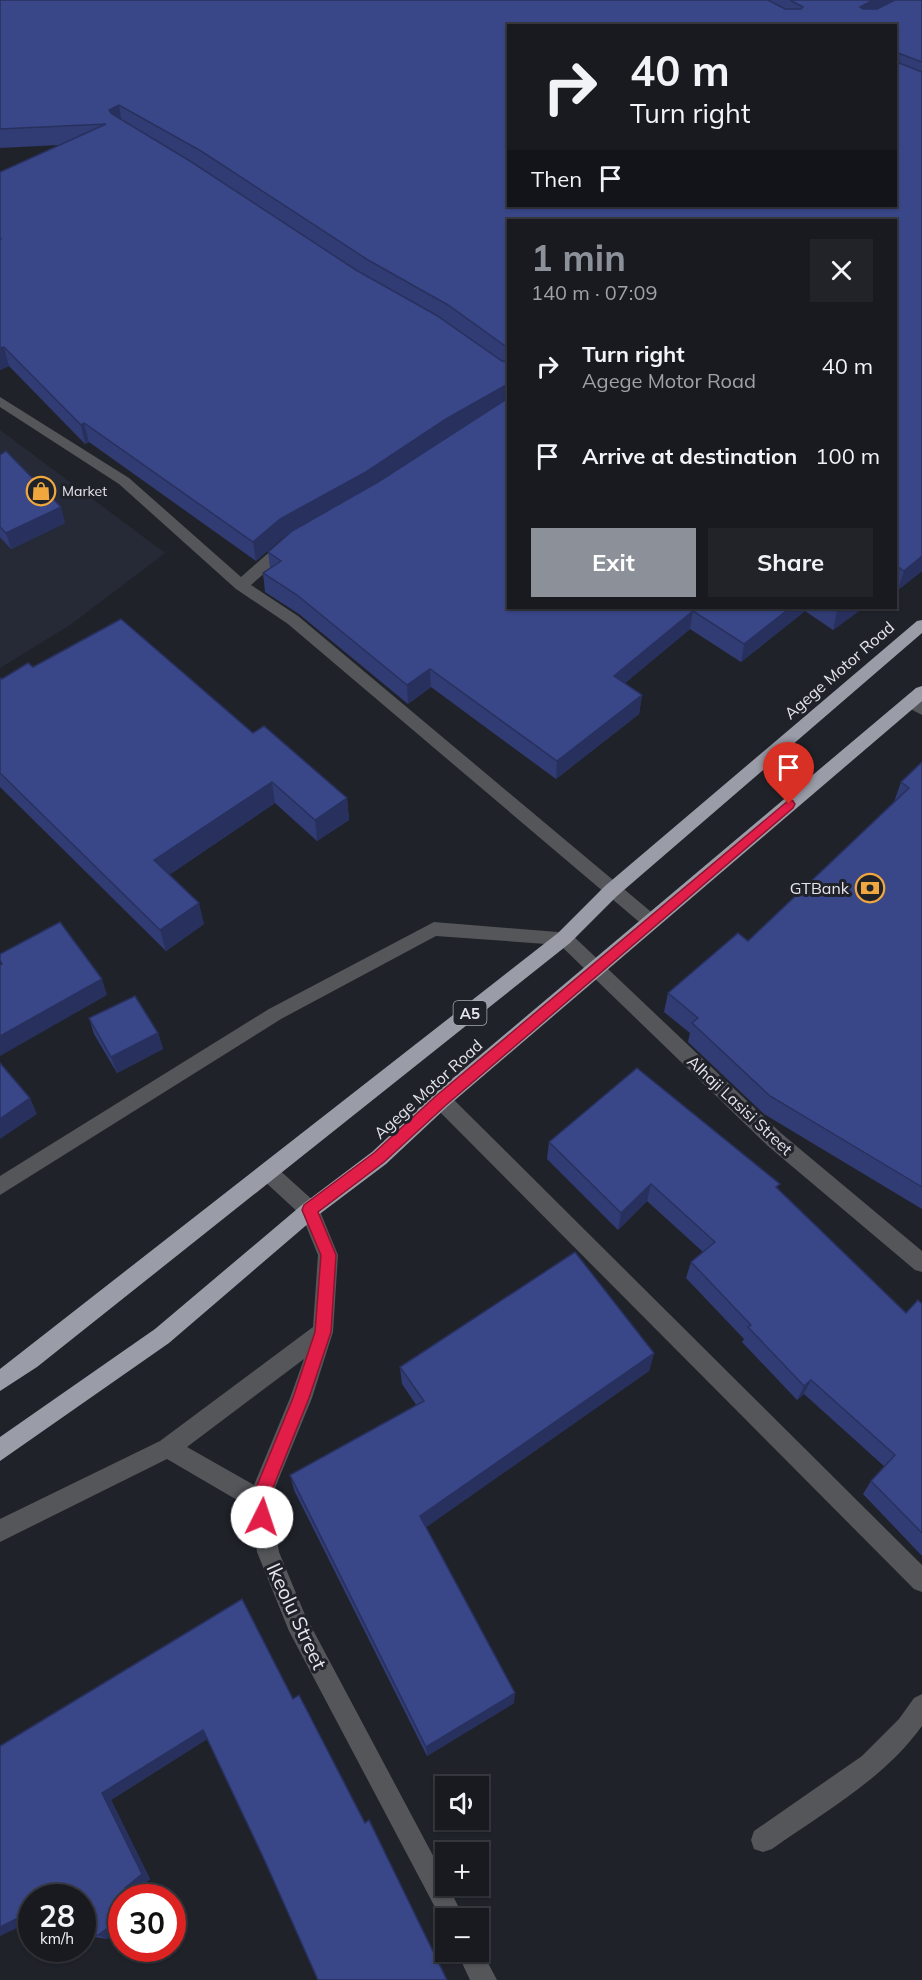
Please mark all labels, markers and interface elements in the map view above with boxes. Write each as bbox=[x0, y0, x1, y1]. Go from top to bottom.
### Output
text: 40 m bbox=[630, 44, 730, 97]
icon: right bbox=[531, 48, 609, 126]
text: Turn right bbox=[630, 96, 750, 130]
icon: arrive bbox=[594, 162, 627, 195]
text: Then bbox=[531, 165, 582, 193]
text: 1 min bbox=[531, 235, 626, 280]
button: close bbox=[810, 239, 873, 302]
text: 140 m · 07:09 bbox=[531, 280, 657, 305]
text: Turn right bbox=[582, 340, 685, 368]
icon: right bbox=[531, 350, 564, 383]
text: 40 m bbox=[822, 352, 873, 380]
text: Agege Motor Road bbox=[582, 368, 756, 393]
icon: arrive bbox=[531, 440, 564, 473]
text: Arrive at destination bbox=[582, 442, 797, 470]
text: 100 m bbox=[815, 442, 880, 470]
shop icon: Market bbox=[25, 475, 57, 507]
place label: Market bbox=[62, 482, 107, 500]
button: Exit bbox=[531, 528, 696, 597]
button: Share bbox=[708, 528, 873, 597]
street label: Agege Motor Road bbox=[780, 617, 898, 723]
pin bbox=[763, 742, 814, 804]
icon: arrive bbox=[772, 751, 805, 784]
bank icon: GTBank bbox=[854, 872, 886, 904]
place label: GTBank bbox=[790, 878, 850, 898]
road number: A5 bbox=[454, 1001, 486, 1025]
street label: Agege Motor Road bbox=[370, 1035, 486, 1143]
street label: Alhaji Lasisi Street bbox=[683, 1051, 797, 1159]
position arrow bbox=[230, 1485, 294, 1549]
street label: Ikeolu Street bbox=[262, 1559, 332, 1673]
map controls bbox=[435, 1776, 489, 1962]
button: sound bbox=[435, 1776, 489, 1830]
button: + bbox=[435, 1842, 489, 1896]
speed limit sign: 30 bbox=[108, 1884, 186, 1962]
text: 28 bbox=[39, 1897, 75, 1935]
button: − bbox=[435, 1908, 489, 1962]
text: km/h bbox=[40, 1929, 74, 1948]

